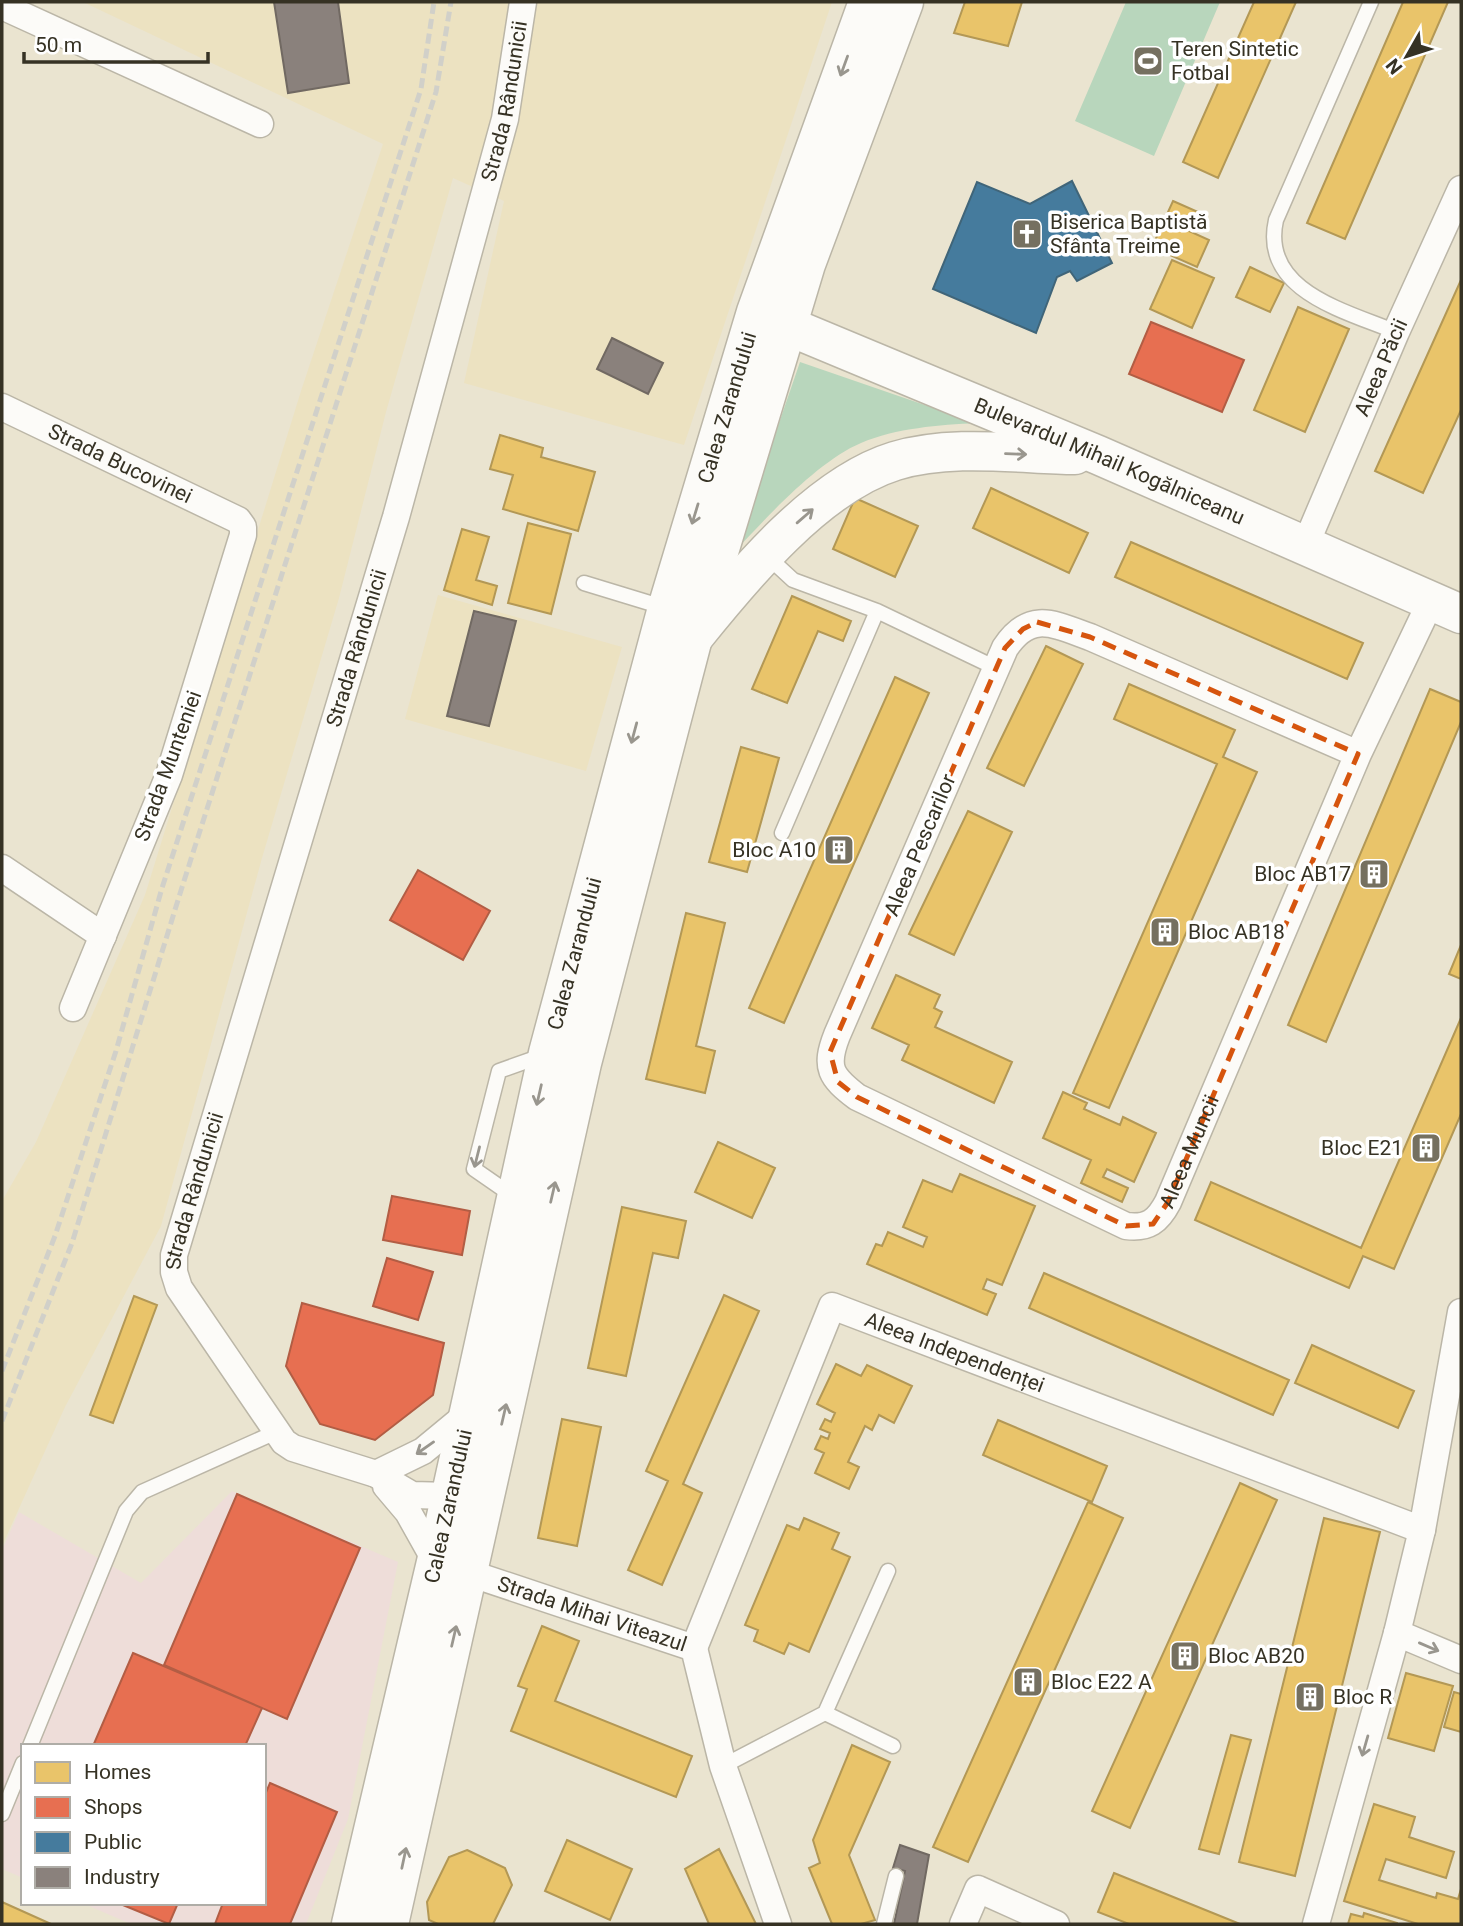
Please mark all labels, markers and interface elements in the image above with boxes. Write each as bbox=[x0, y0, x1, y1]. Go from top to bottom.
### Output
street label: Strada Rândunicii bbox=[476, 19, 532, 184]
scale bar bbox=[24, 21, 208, 65]
north arrow bbox=[1372, 21, 1442, 91]
text: 50 m bbox=[35, 33, 82, 57]
place label: Teren Sintetic Fotbal bbox=[1171, 37, 1299, 85]
sports icon: Teren Sintetic Fotbal bbox=[1131, 44, 1165, 78]
one-way arrow bbox=[837, 54, 849, 76]
text: N bbox=[1381, 54, 1407, 79]
place label: Biserica Baptistă Sfânta Treime bbox=[1050, 210, 1207, 258]
church icon: Biserica Baptistă Sfânta Treime bbox=[1010, 217, 1044, 251]
street label: Aleea Păcii bbox=[1350, 315, 1412, 420]
street label: Calea Zarandului bbox=[693, 329, 761, 486]
street label: Bulevardul Mihail Kogălniceanu bbox=[971, 393, 1248, 530]
street label: Strada Bucovinei bbox=[44, 419, 196, 508]
one-way arrow bbox=[1005, 447, 1028, 460]
one-way arrow bbox=[688, 503, 701, 525]
one-way arrow bbox=[796, 508, 814, 524]
street label: Strada Rândunicii bbox=[322, 566, 392, 730]
street label: Strada Munteniei bbox=[130, 687, 206, 845]
one-way arrow bbox=[627, 721, 640, 744]
street label: Aleea Pescarilor bbox=[879, 771, 961, 919]
building icon: Bloc A10 bbox=[822, 833, 856, 867]
place label: Bloc A10 bbox=[732, 838, 816, 862]
building icon: Bloc AB17 bbox=[1357, 857, 1391, 891]
place label: Bloc AB17 bbox=[1254, 862, 1351, 886]
street label: Calea Zarandului bbox=[543, 875, 606, 1032]
building icon: Bloc AB18 bbox=[1148, 915, 1182, 949]
place label: Bloc AB18 bbox=[1188, 920, 1285, 944]
one-way arrow bbox=[532, 1083, 545, 1106]
street label: Aleea Muncii bbox=[1155, 1091, 1224, 1212]
street label: Strada Rândunicii bbox=[162, 1109, 228, 1270]
building icon: Bloc E21 bbox=[1409, 1131, 1443, 1165]
place label: Bloc E21 bbox=[1321, 1136, 1403, 1160]
one-way arrow bbox=[470, 1145, 483, 1168]
one-way arrow bbox=[547, 1181, 560, 1204]
street label: Aleea Independenței bbox=[861, 1308, 1048, 1398]
one-way arrow bbox=[497, 1403, 511, 1426]
street label: Calea Zarandului bbox=[419, 1427, 477, 1586]
one-way arrow bbox=[416, 1441, 435, 1455]
street label: Strada Mihai Viteazul bbox=[495, 1571, 690, 1657]
one-way arrow bbox=[448, 1625, 461, 1648]
building icon: Bloc AB20 bbox=[1168, 1639, 1202, 1673]
one-way arrow bbox=[1418, 1641, 1439, 1654]
place label: Bloc AB20 bbox=[1208, 1644, 1305, 1668]
building icon: Bloc E22 A bbox=[1011, 1665, 1045, 1699]
place label: Bloc E22 A bbox=[1051, 1670, 1152, 1694]
building icon: Bloc R bbox=[1293, 1680, 1327, 1714]
place label: Bloc R bbox=[1333, 1685, 1392, 1709]
one-way arrow bbox=[1358, 1735, 1371, 1757]
legend bbox=[21, 1744, 266, 1905]
text: Homes bbox=[84, 1760, 151, 1784]
text: Shops bbox=[84, 1795, 143, 1819]
text: Public bbox=[84, 1830, 142, 1854]
one-way arrow bbox=[398, 1847, 411, 1870]
text: Industry bbox=[84, 1865, 160, 1889]

